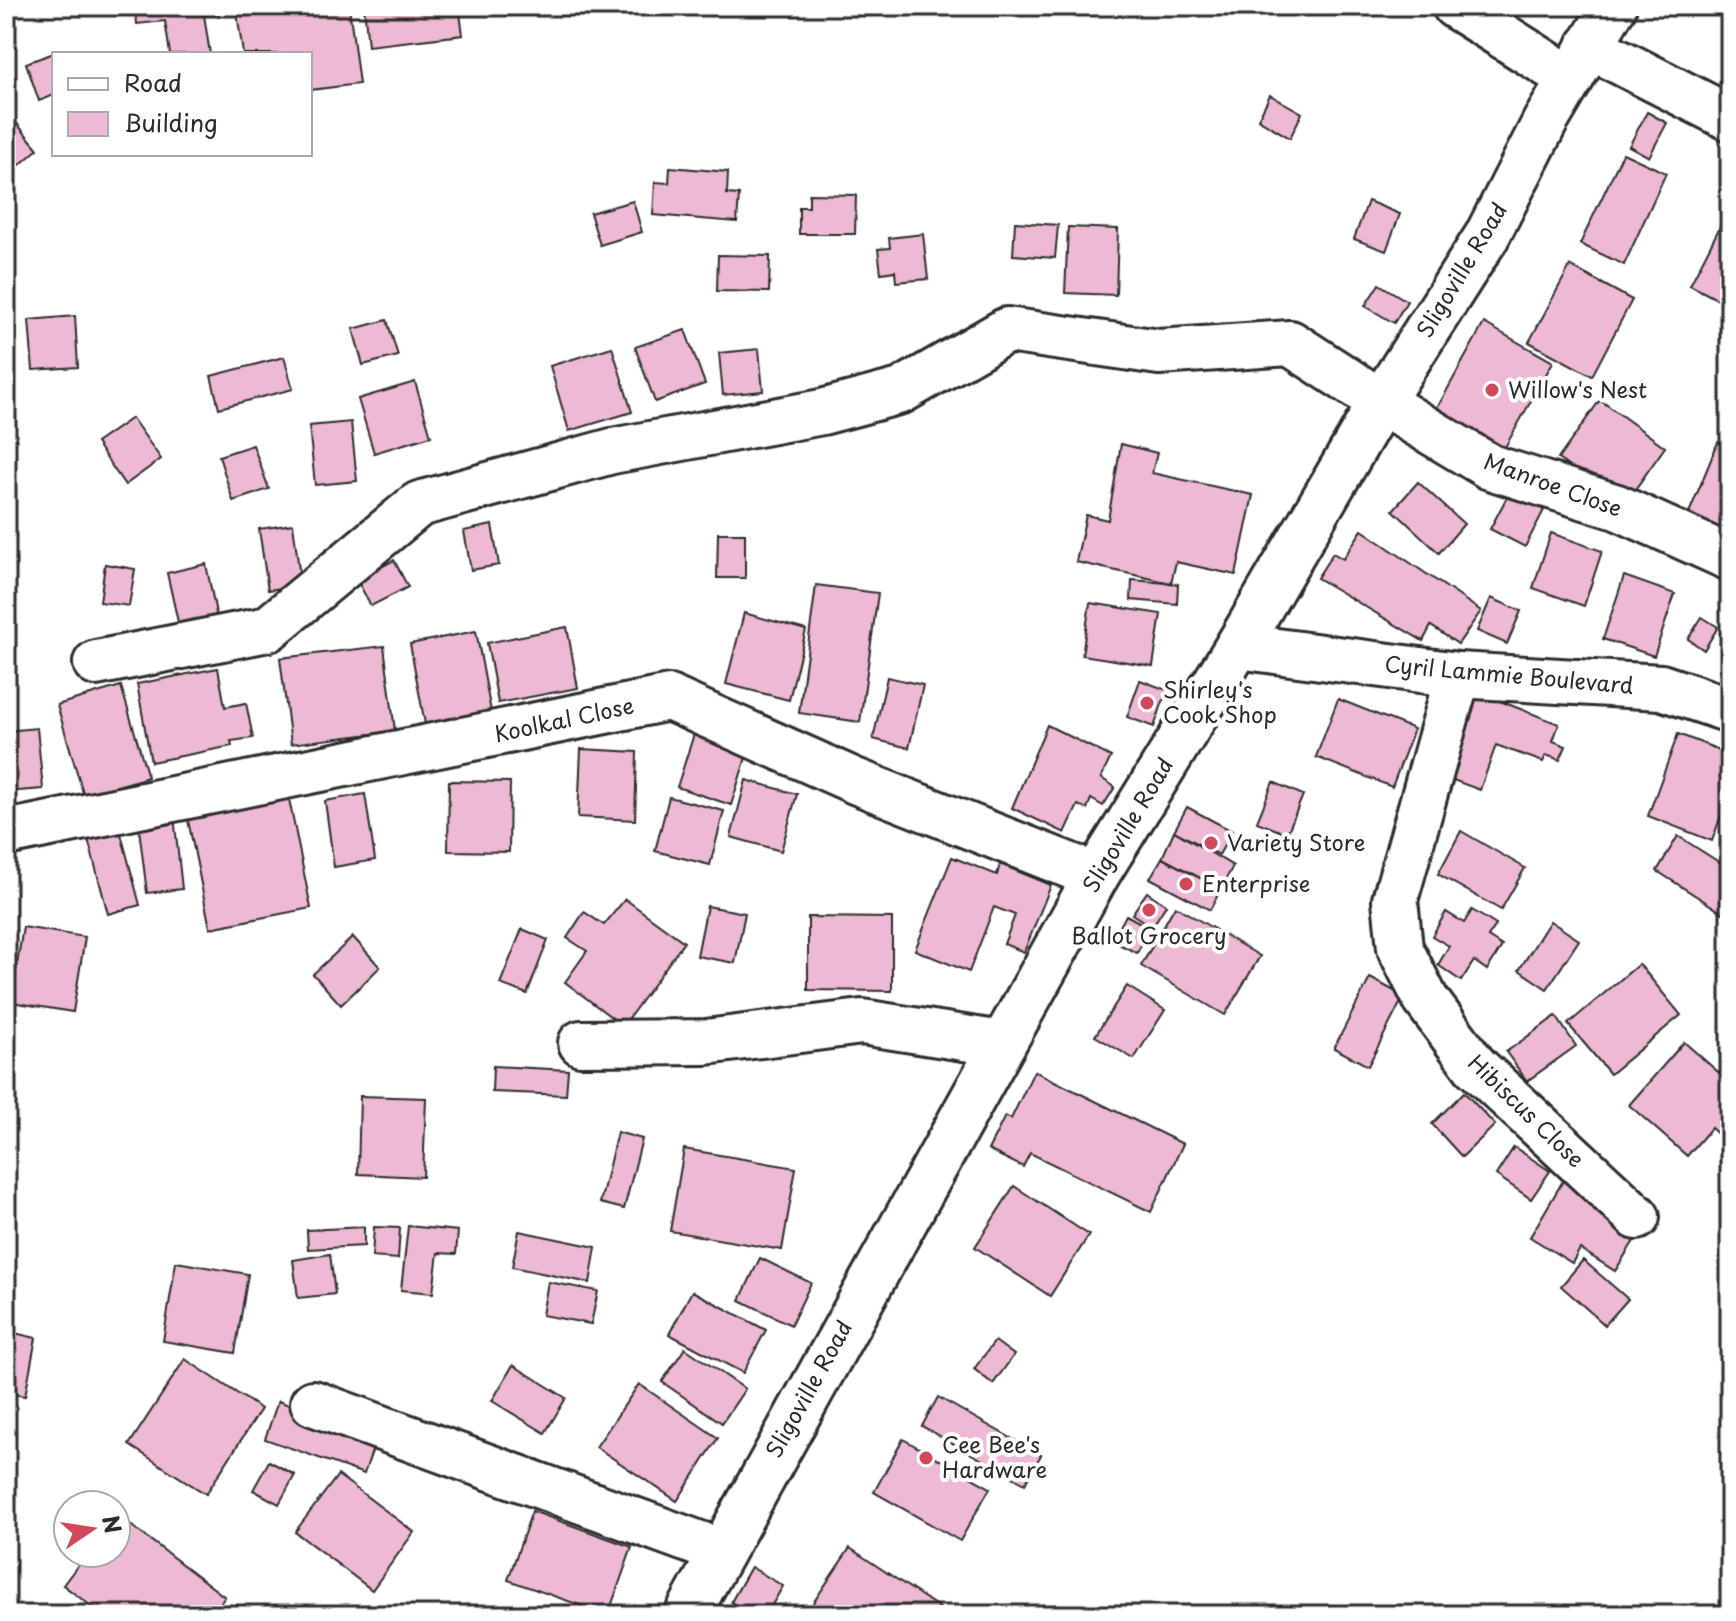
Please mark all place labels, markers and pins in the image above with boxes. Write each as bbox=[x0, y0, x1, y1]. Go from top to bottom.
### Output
place label: Willow's Nest bbox=[1508, 372, 1647, 405]
marker: Willow's Nest bbox=[1483, 381, 1501, 399]
place label: Shirley's Cook Shop bbox=[1163, 672, 1277, 730]
marker: Shirley's Cook Shop bbox=[1138, 694, 1156, 712]
place label: Variety Store bbox=[1227, 825, 1366, 858]
marker: Variety Store bbox=[1202, 834, 1220, 852]
place label: Enterprise bbox=[1202, 866, 1310, 899]
marker: Enterprise bbox=[1177, 875, 1195, 893]
marker: Ballot Grocery bbox=[1140, 901, 1158, 919]
place label: Ballot Grocery bbox=[1071, 918, 1227, 951]
place label: Cee Bee's Hardware bbox=[942, 1427, 1047, 1485]
marker: Cee Bee's Hardware bbox=[917, 1449, 935, 1467]

